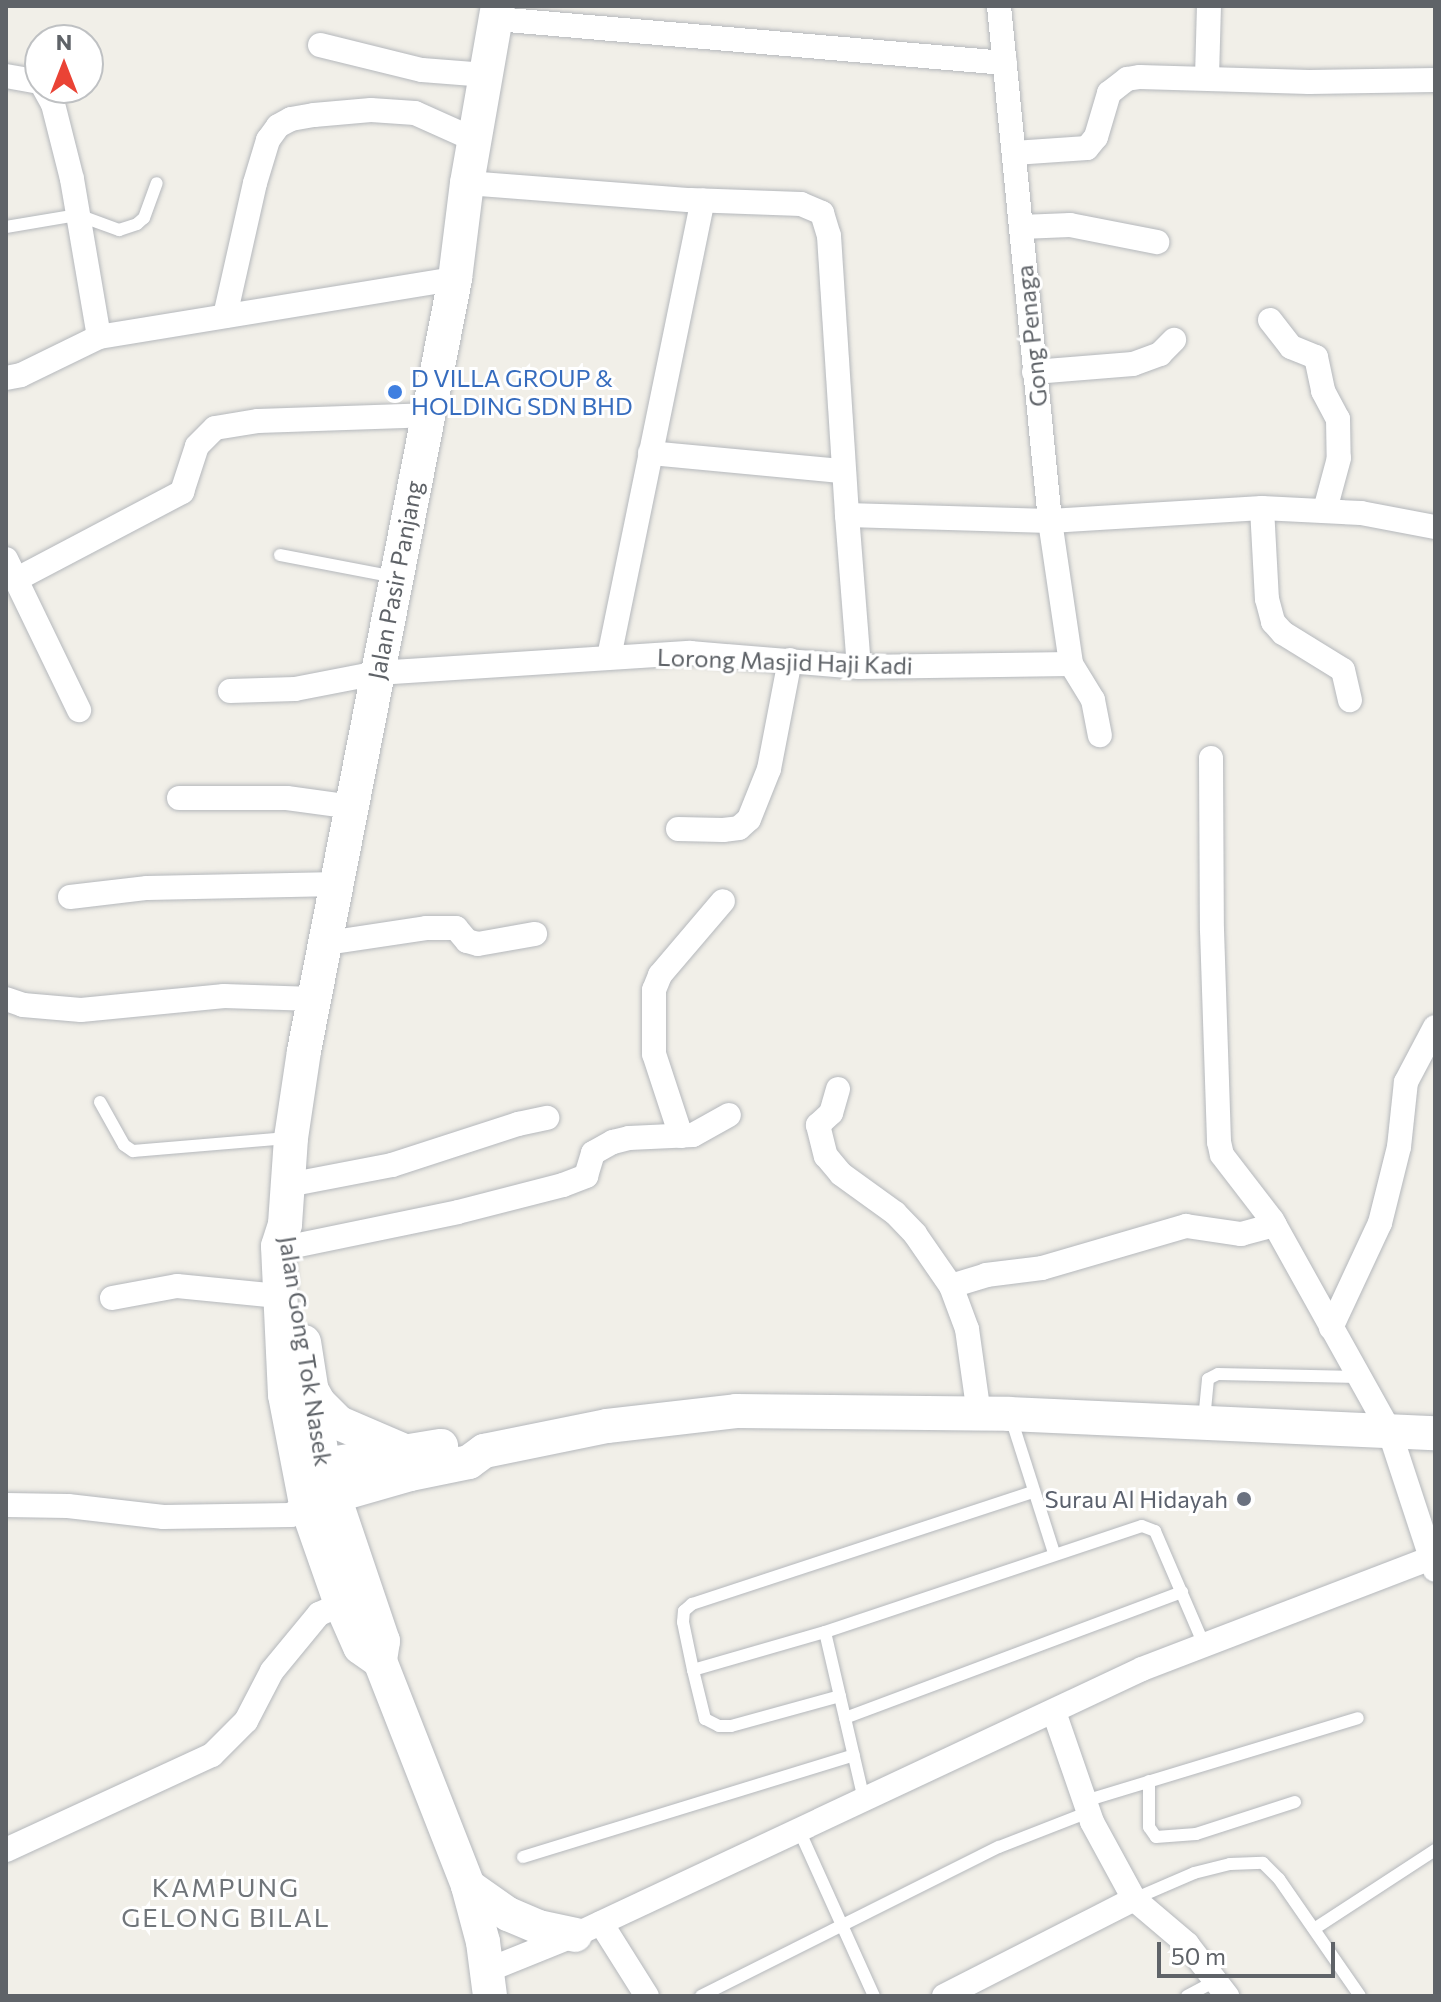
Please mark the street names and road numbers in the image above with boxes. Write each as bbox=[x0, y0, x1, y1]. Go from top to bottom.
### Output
street label: Gong Penaga bbox=[1009, 264, 1053, 408]
street label: Jalan Pasir Panjang bbox=[362, 478, 428, 682]
street label: Lorong Masjid Haji Kadi bbox=[657, 642, 913, 680]
street label: Jalan Gong Tok Nasek bbox=[274, 1234, 338, 1468]

